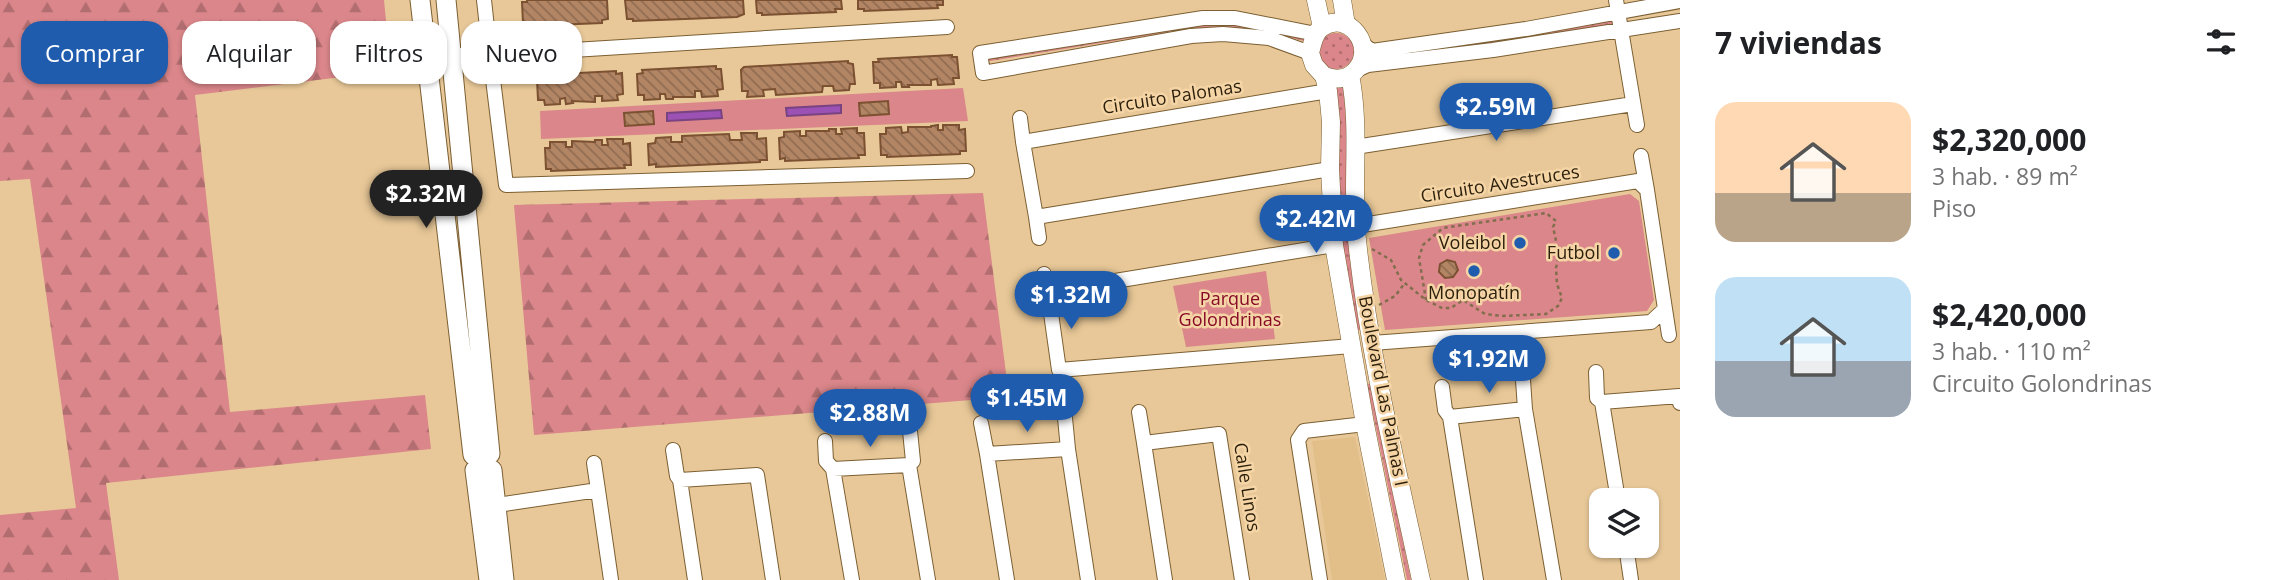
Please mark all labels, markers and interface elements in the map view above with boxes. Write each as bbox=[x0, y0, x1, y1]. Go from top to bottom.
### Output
chip: Comprar bbox=[21, 21, 168, 84]
chip: Alquilar bbox=[182, 21, 316, 84]
chip: Filtros bbox=[330, 21, 447, 84]
chip: Nuevo bbox=[461, 21, 582, 84]
text: 7 viviendas bbox=[1715, 22, 1882, 63]
icon: filters bbox=[2202, 23, 2240, 61]
street label: Circuito Palomas bbox=[1100, 73, 1243, 119]
pin: $2.59M bbox=[1439, 83, 1553, 143]
text: $2.59M bbox=[1456, 90, 1536, 122]
text: $2,320,000 bbox=[1932, 119, 2086, 160]
icon: home bbox=[1771, 130, 1855, 214]
street label: Circuito Avestruces bbox=[1419, 159, 1581, 207]
text: 3 hab. · 89 m² bbox=[1932, 160, 2078, 192]
pin: $2.32M bbox=[369, 170, 483, 230]
text: $2.32M bbox=[386, 177, 466, 209]
text: Piso bbox=[1932, 192, 1976, 224]
pin: $2.42M bbox=[1259, 196, 1373, 255]
text: $2.42M bbox=[1276, 202, 1356, 234]
place label: Voleibol bbox=[1439, 230, 1506, 254]
marker: Voleibol bbox=[1512, 235, 1528, 251]
place label: Futbol bbox=[1547, 240, 1600, 264]
marker: Futbol bbox=[1606, 245, 1622, 261]
marker: Monopatín bbox=[1466, 263, 1482, 279]
pin: $1.32M bbox=[1014, 272, 1128, 331]
text: $1.32M bbox=[1031, 278, 1111, 310]
place label: Monopatín bbox=[1428, 280, 1520, 304]
park label: Parque Golondrinas bbox=[1179, 286, 1281, 331]
street label: Boulevard Las Palmas I bbox=[1354, 294, 1414, 488]
text: $2,420,000 bbox=[1932, 294, 2086, 335]
icon: home bbox=[1771, 305, 1855, 389]
text: 3 hab. · 110 m² bbox=[1932, 335, 2091, 367]
pin: $1.92M bbox=[1432, 336, 1546, 395]
text: $1.92M bbox=[1449, 342, 1529, 374]
text: Circuito Golondrinas bbox=[1932, 367, 2152, 399]
pin: $1.45M bbox=[970, 374, 1084, 434]
text: $1.45M bbox=[987, 381, 1067, 413]
pin: $2.88M bbox=[813, 390, 927, 449]
text: $2.88M bbox=[830, 396, 910, 428]
street label: Calle Linos bbox=[1229, 441, 1267, 533]
map controls bbox=[1589, 488, 1659, 558]
button: layers bbox=[1589, 488, 1659, 558]

